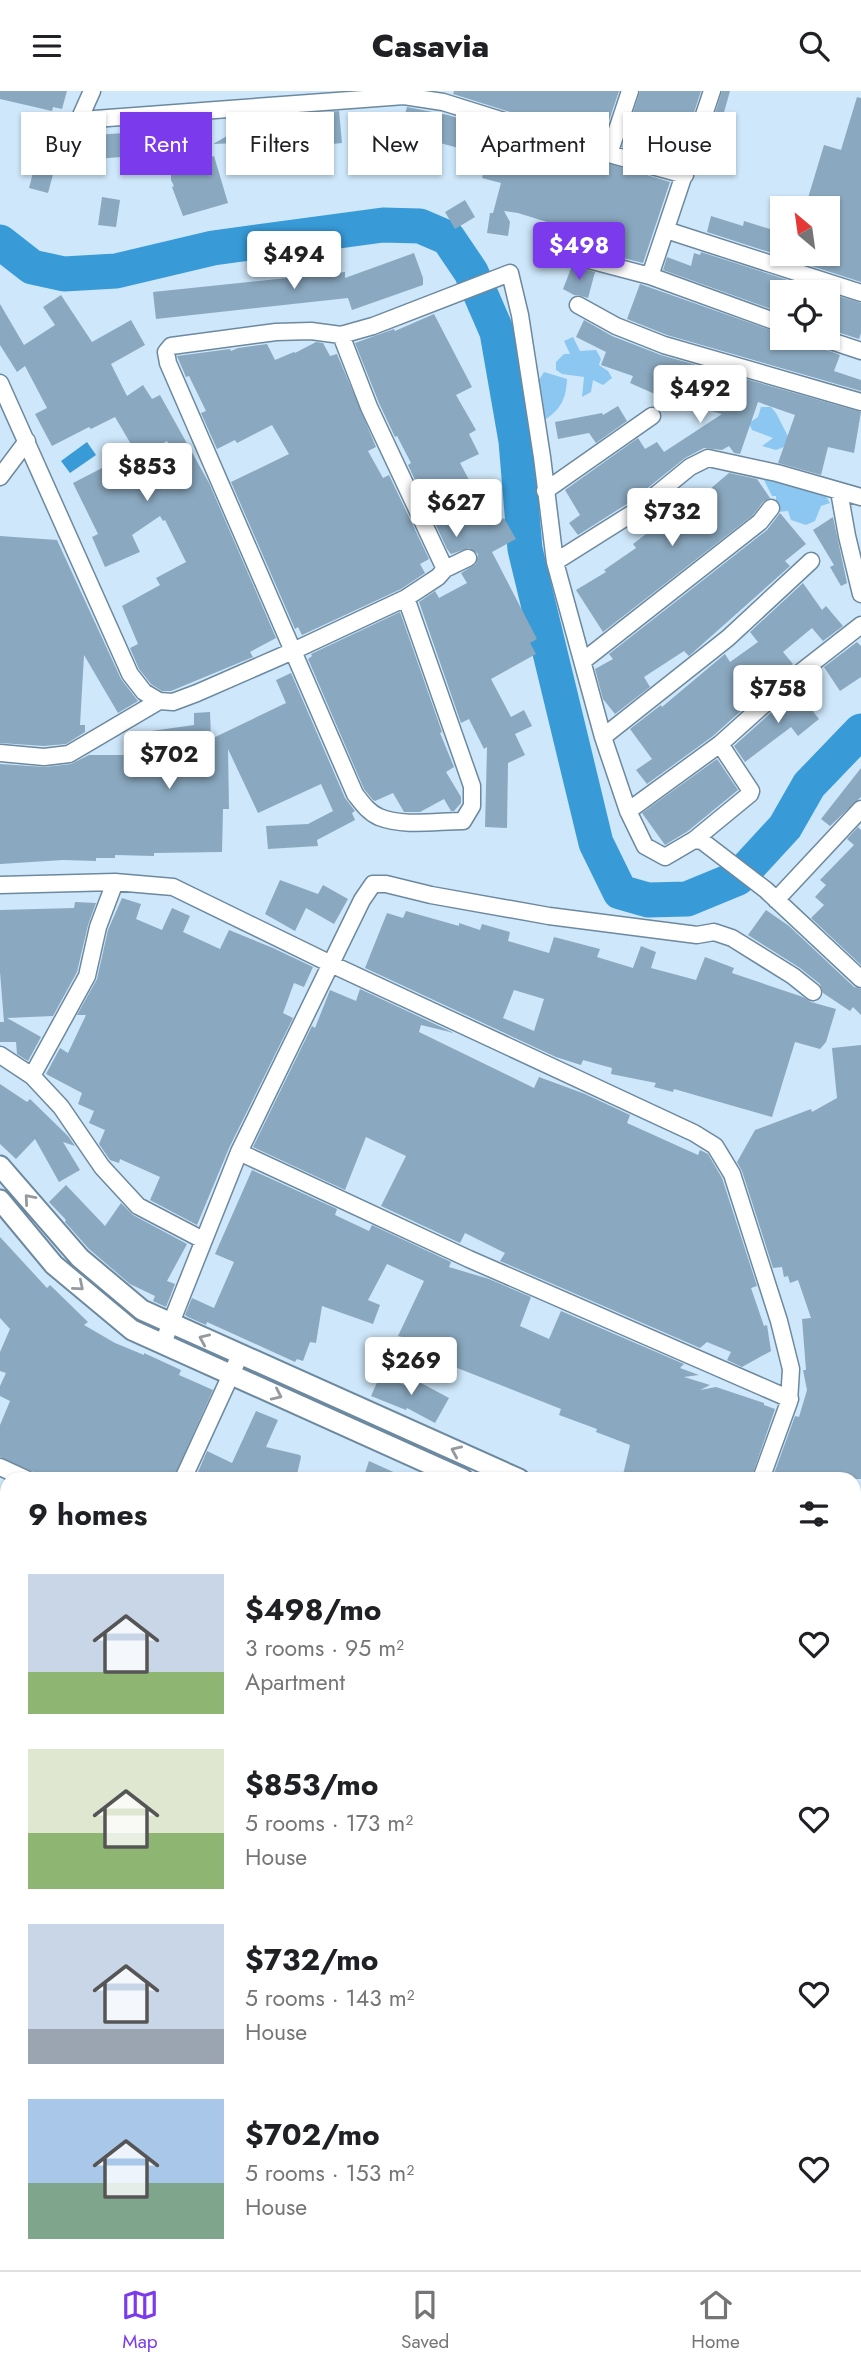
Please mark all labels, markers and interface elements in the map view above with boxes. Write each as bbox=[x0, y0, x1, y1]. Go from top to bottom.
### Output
text: Casavia bbox=[372, 23, 489, 69]
icon: menu bbox=[28, 27, 66, 65]
icon: search bbox=[795, 27, 833, 65]
chip: Buy bbox=[21, 112, 106, 175]
chip: Rent bbox=[120, 112, 212, 175]
chip: Filters bbox=[226, 112, 334, 175]
chip: New bbox=[348, 112, 442, 175]
chip: Apartment bbox=[456, 112, 609, 175]
chip: House bbox=[623, 112, 736, 175]
north arrow bbox=[770, 196, 840, 266]
map controls bbox=[770, 196, 840, 350]
pin: $498 bbox=[538, 223, 620, 282]
text: $498 bbox=[549, 228, 609, 262]
pin: $494 bbox=[253, 231, 335, 291]
text: $494 bbox=[263, 237, 325, 271]
button: locate bbox=[770, 280, 840, 350]
pin: $492 bbox=[659, 365, 741, 425]
text: $492 bbox=[670, 371, 730, 405]
pin: $853 bbox=[106, 443, 188, 503]
text: $853 bbox=[118, 449, 176, 483]
pin: $627 bbox=[415, 479, 497, 539]
text: $627 bbox=[427, 485, 485, 519]
pin: $732 bbox=[631, 489, 713, 548]
text: $732 bbox=[643, 494, 701, 528]
pin: $758 bbox=[737, 665, 819, 725]
text: $758 bbox=[749, 671, 807, 705]
pin: $702 bbox=[128, 731, 210, 791]
text: $702 bbox=[140, 737, 198, 771]
one-way arrow bbox=[25, 1194, 37, 1207]
one-way arrow bbox=[71, 1278, 84, 1290]
one-way arrow bbox=[199, 1333, 211, 1347]
pin: $269 bbox=[370, 1337, 452, 1397]
text: $269 bbox=[381, 1343, 441, 1377]
one-way arrow bbox=[270, 1387, 282, 1401]
one-way arrow bbox=[451, 1446, 463, 1460]
text: 9 homes bbox=[28, 1493, 147, 1536]
icon: filters bbox=[795, 1495, 833, 1533]
text: $498/mo bbox=[245, 1588, 381, 1631]
icon: home bbox=[84, 1602, 168, 1686]
icon: heart bbox=[795, 1625, 833, 1663]
text: 3 rooms · 95 m² bbox=[245, 1631, 404, 1665]
text: Apartment bbox=[245, 1665, 345, 1699]
text: $853/mo bbox=[245, 1763, 378, 1806]
icon: home bbox=[84, 1777, 168, 1861]
icon: heart bbox=[795, 1800, 833, 1838]
text: 5 rooms · 173 m² bbox=[245, 1806, 413, 1840]
text: House bbox=[245, 1840, 307, 1874]
text: $732/mo bbox=[245, 1938, 379, 1981]
icon: home bbox=[84, 1952, 168, 2036]
icon: heart bbox=[795, 1975, 833, 2013]
text: 5 rooms · 143 m² bbox=[245, 1981, 415, 2015]
text: House bbox=[245, 2015, 307, 2049]
text: $702/mo bbox=[245, 2113, 380, 2156]
icon: home bbox=[84, 2127, 168, 2211]
icon: heart bbox=[795, 2150, 833, 2188]
text: 5 rooms · 153 m² bbox=[245, 2156, 414, 2190]
text: House bbox=[245, 2190, 307, 2224]
tab: Map bbox=[121, 2286, 159, 2355]
tab: Saved bbox=[401, 2286, 449, 2355]
tab: Home bbox=[691, 2286, 740, 2355]

